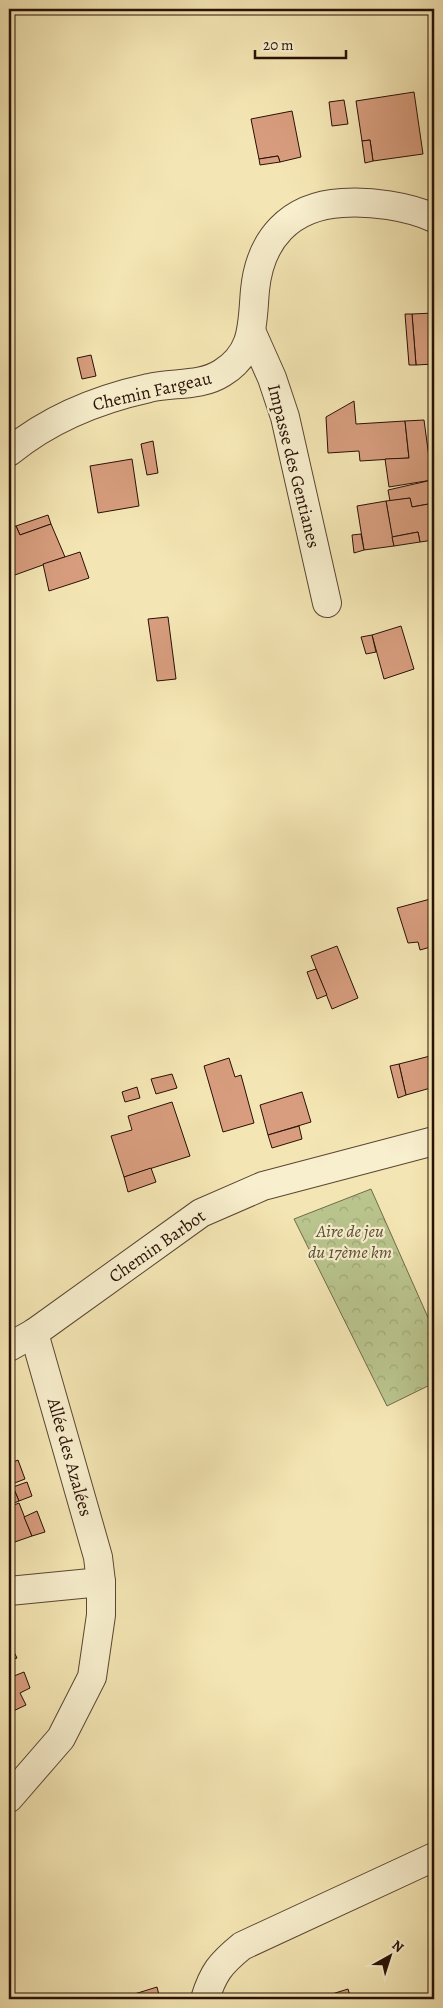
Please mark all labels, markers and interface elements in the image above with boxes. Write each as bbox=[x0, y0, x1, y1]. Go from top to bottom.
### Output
scale bar bbox=[255, 28, 347, 60]
text: 20 m bbox=[263, 35, 294, 55]
street label: Chemin Fargeau bbox=[90, 366, 214, 416]
street label: Impasse des Gentianes bbox=[262, 382, 326, 550]
street label: Chemin Barbot bbox=[104, 1204, 210, 1288]
park label: Aire de jeu du 17ème km bbox=[308, 1219, 392, 1264]
street label: Allée des Azalées bbox=[41, 1394, 98, 1519]
north arrow bbox=[366, 1930, 416, 1980]
text: N bbox=[388, 1936, 408, 1957]

